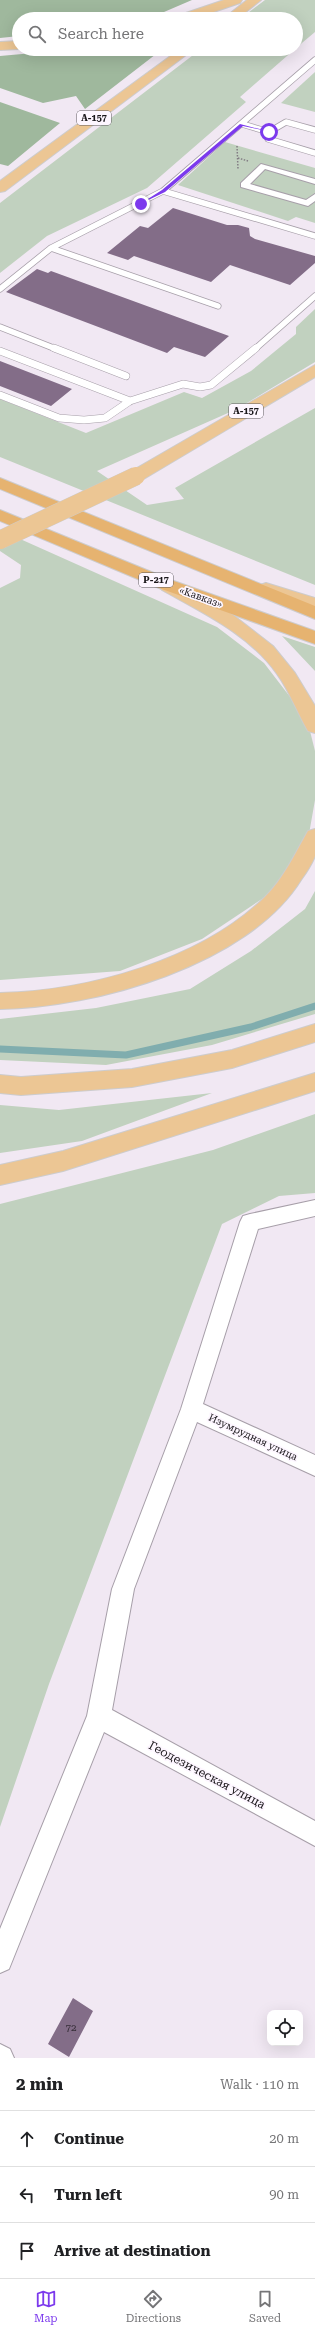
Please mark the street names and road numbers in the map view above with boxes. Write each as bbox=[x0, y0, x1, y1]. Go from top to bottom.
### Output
road number: А-157 bbox=[77, 111, 111, 125]
road number: А-157 bbox=[229, 404, 263, 418]
road number: Р-217 bbox=[139, 573, 173, 587]
street label: «Кавказ» bbox=[178, 584, 224, 610]
street label: Изумрудная улица bbox=[207, 1412, 300, 1463]
street label: Геодезическая улица bbox=[146, 1738, 268, 1812]

